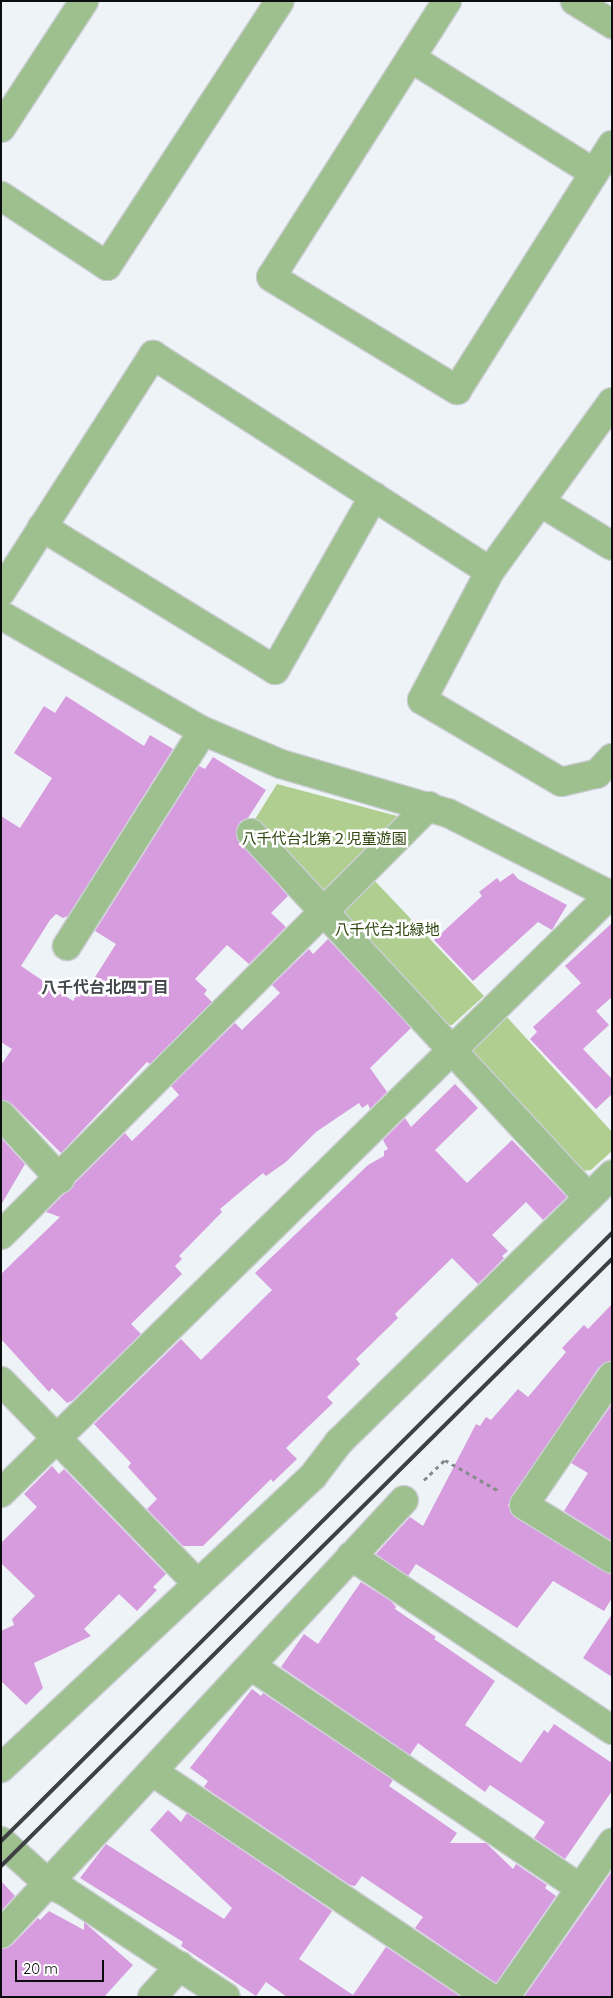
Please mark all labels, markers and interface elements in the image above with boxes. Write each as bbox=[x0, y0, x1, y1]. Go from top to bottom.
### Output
park label: 八千代台北第２児童遊園 bbox=[242, 830, 406, 848]
park label: 八千代台北緑地 bbox=[335, 921, 439, 939]
district label: 八千代台北四丁目 bbox=[41, 977, 169, 997]
scale bar bbox=[18, 1950, 106, 1982]
text: 20 m bbox=[23, 1959, 58, 1978]

